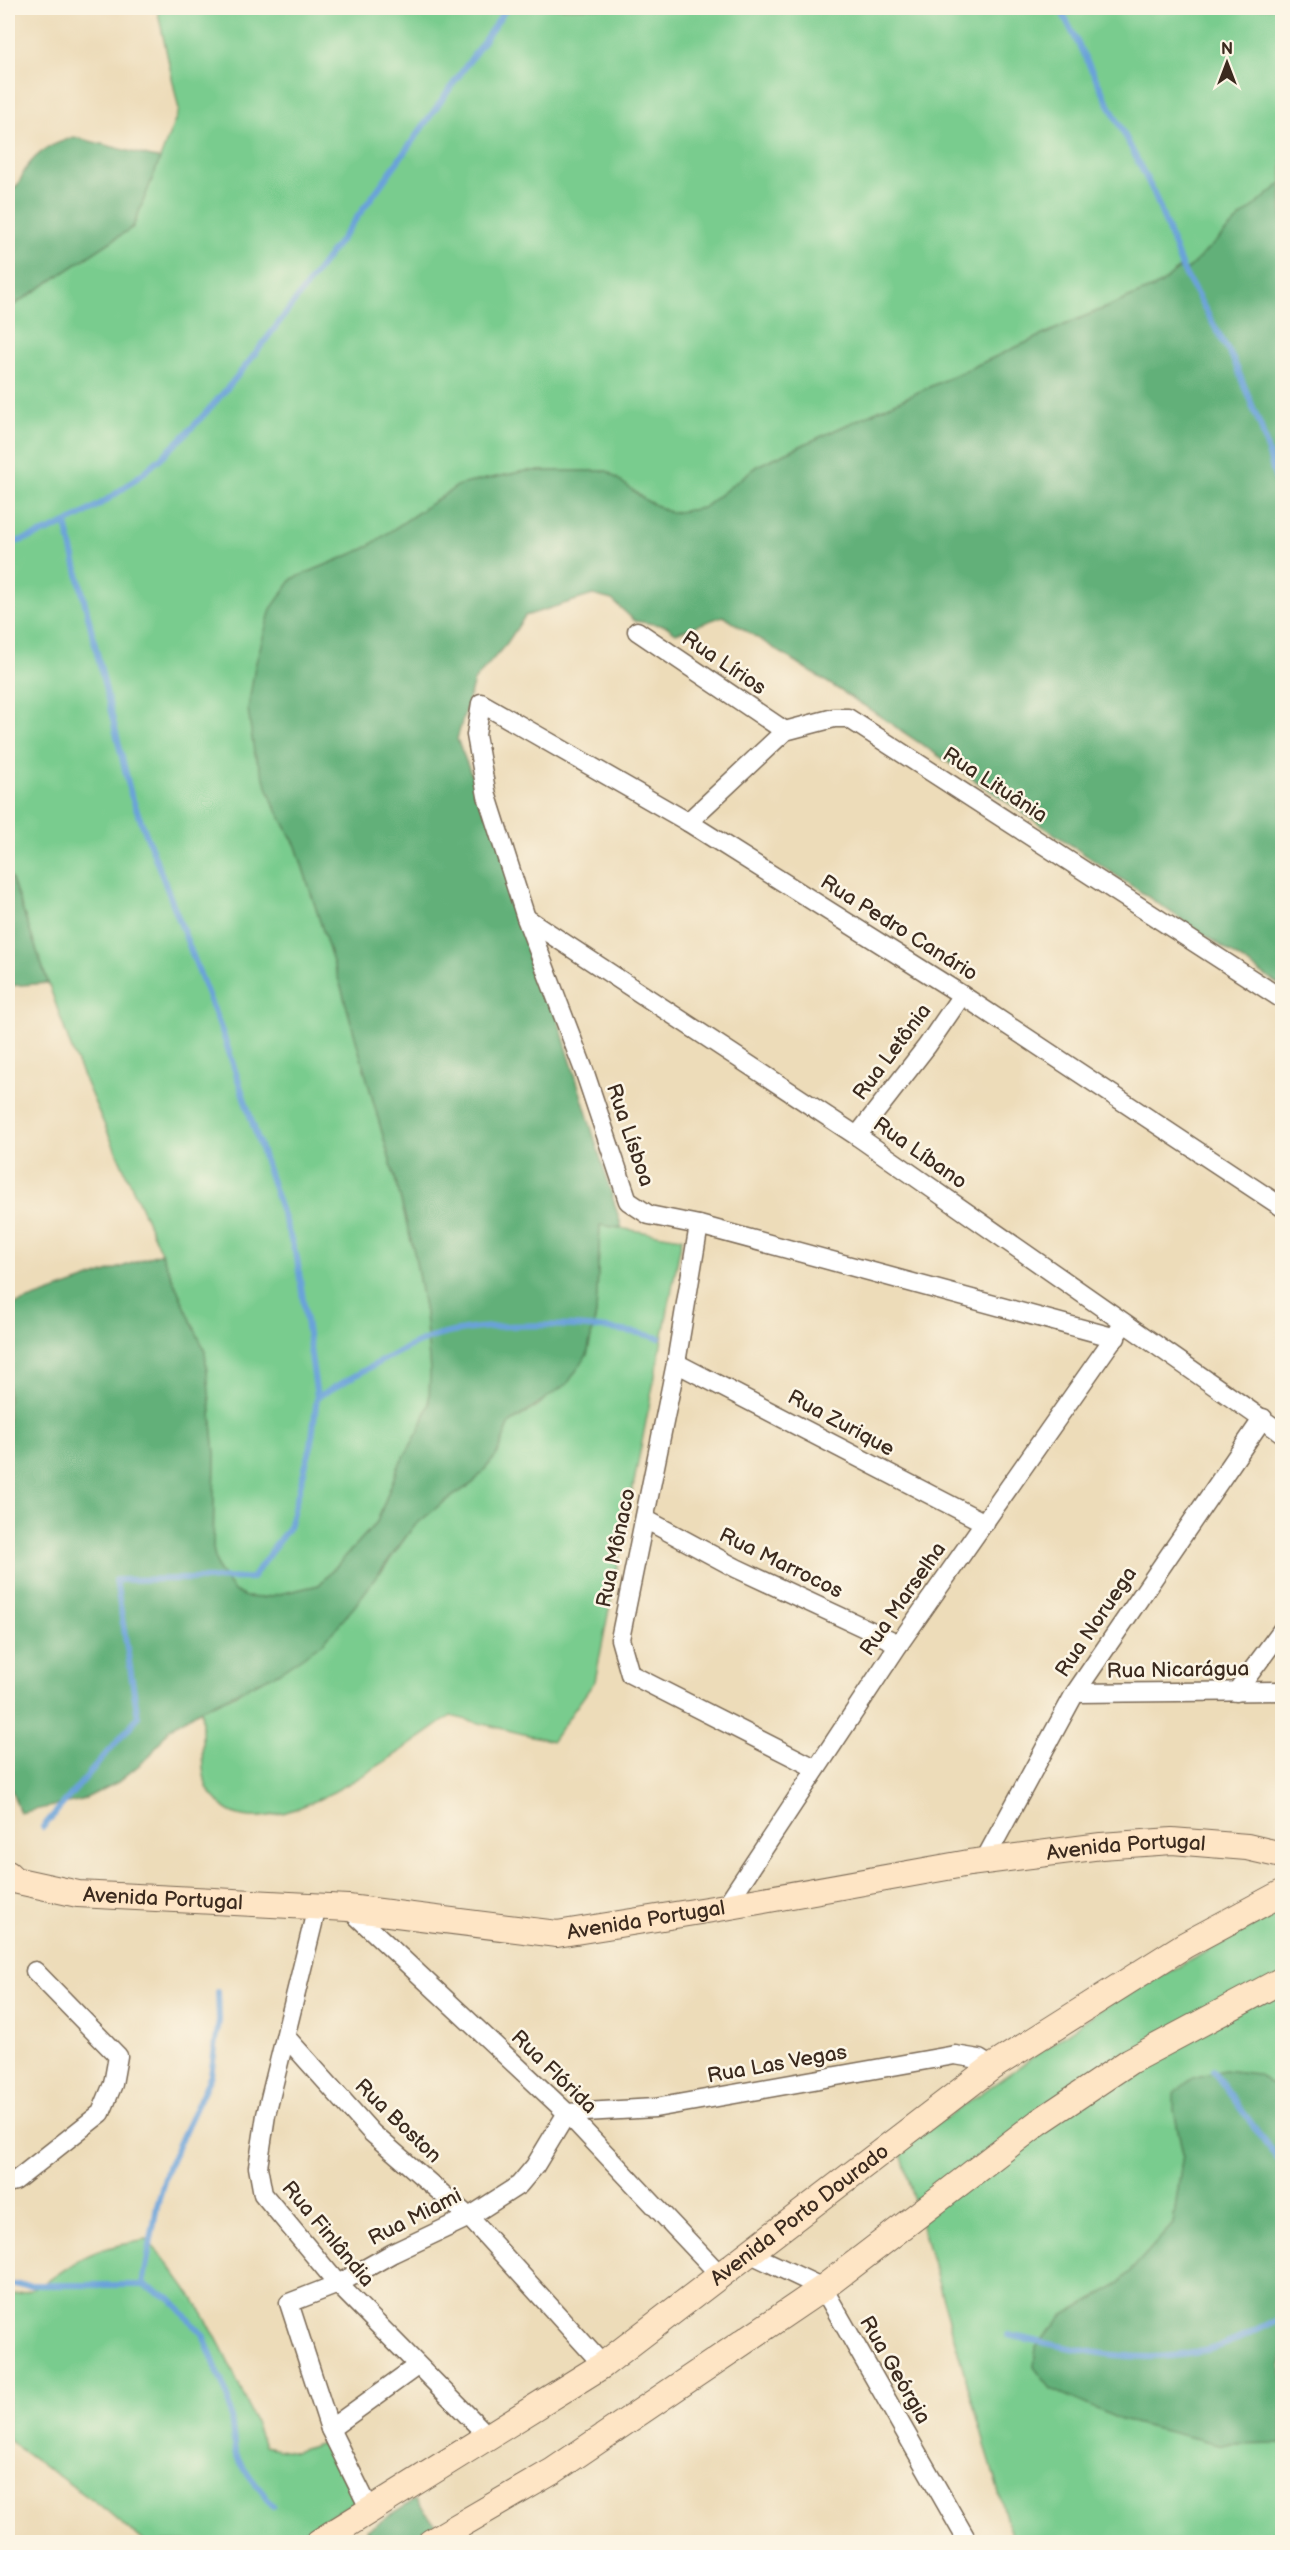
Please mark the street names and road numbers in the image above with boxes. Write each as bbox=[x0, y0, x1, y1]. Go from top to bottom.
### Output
street label: Rua Lírios bbox=[677, 626, 771, 700]
street label: Rua Lituânia bbox=[938, 742, 1052, 828]
street label: Rua Pedro Canário bbox=[816, 869, 982, 987]
street label: Rua Letônia bbox=[848, 999, 936, 1105]
street label: Rua Lísboa bbox=[601, 1080, 659, 1190]
street label: Rua Líbano bbox=[868, 1112, 972, 1194]
street label: Rua Zurique bbox=[783, 1384, 899, 1462]
street label: Rua Mônaco bbox=[591, 1486, 641, 1610]
street label: Rua Marrocos bbox=[715, 1522, 847, 1604]
street label: Rua Marselha bbox=[855, 1537, 951, 1661]
street label: Rua Noruega bbox=[1050, 1562, 1142, 1682]
street label: Rua Nicarágua bbox=[1106, 1656, 1250, 1684]
street label: Avenida Portugal bbox=[1045, 1828, 1207, 1865]
street label: Avenida Portugal bbox=[82, 1882, 243, 1915]
street label: Avenida Portugal bbox=[565, 1895, 727, 1945]
street label: Rua Flórida bbox=[506, 2025, 602, 2119]
street label: Rua Las Vegas bbox=[705, 2039, 849, 2089]
street label: Rua Boston bbox=[350, 2074, 446, 2168]
street label: Avenida Porto Dourado bbox=[705, 2138, 894, 2291]
street label: Rua Finlândia bbox=[276, 2176, 380, 2292]
street label: Rua Miami bbox=[364, 2183, 466, 2251]
street label: Rua Geórgia bbox=[854, 2312, 936, 2428]

